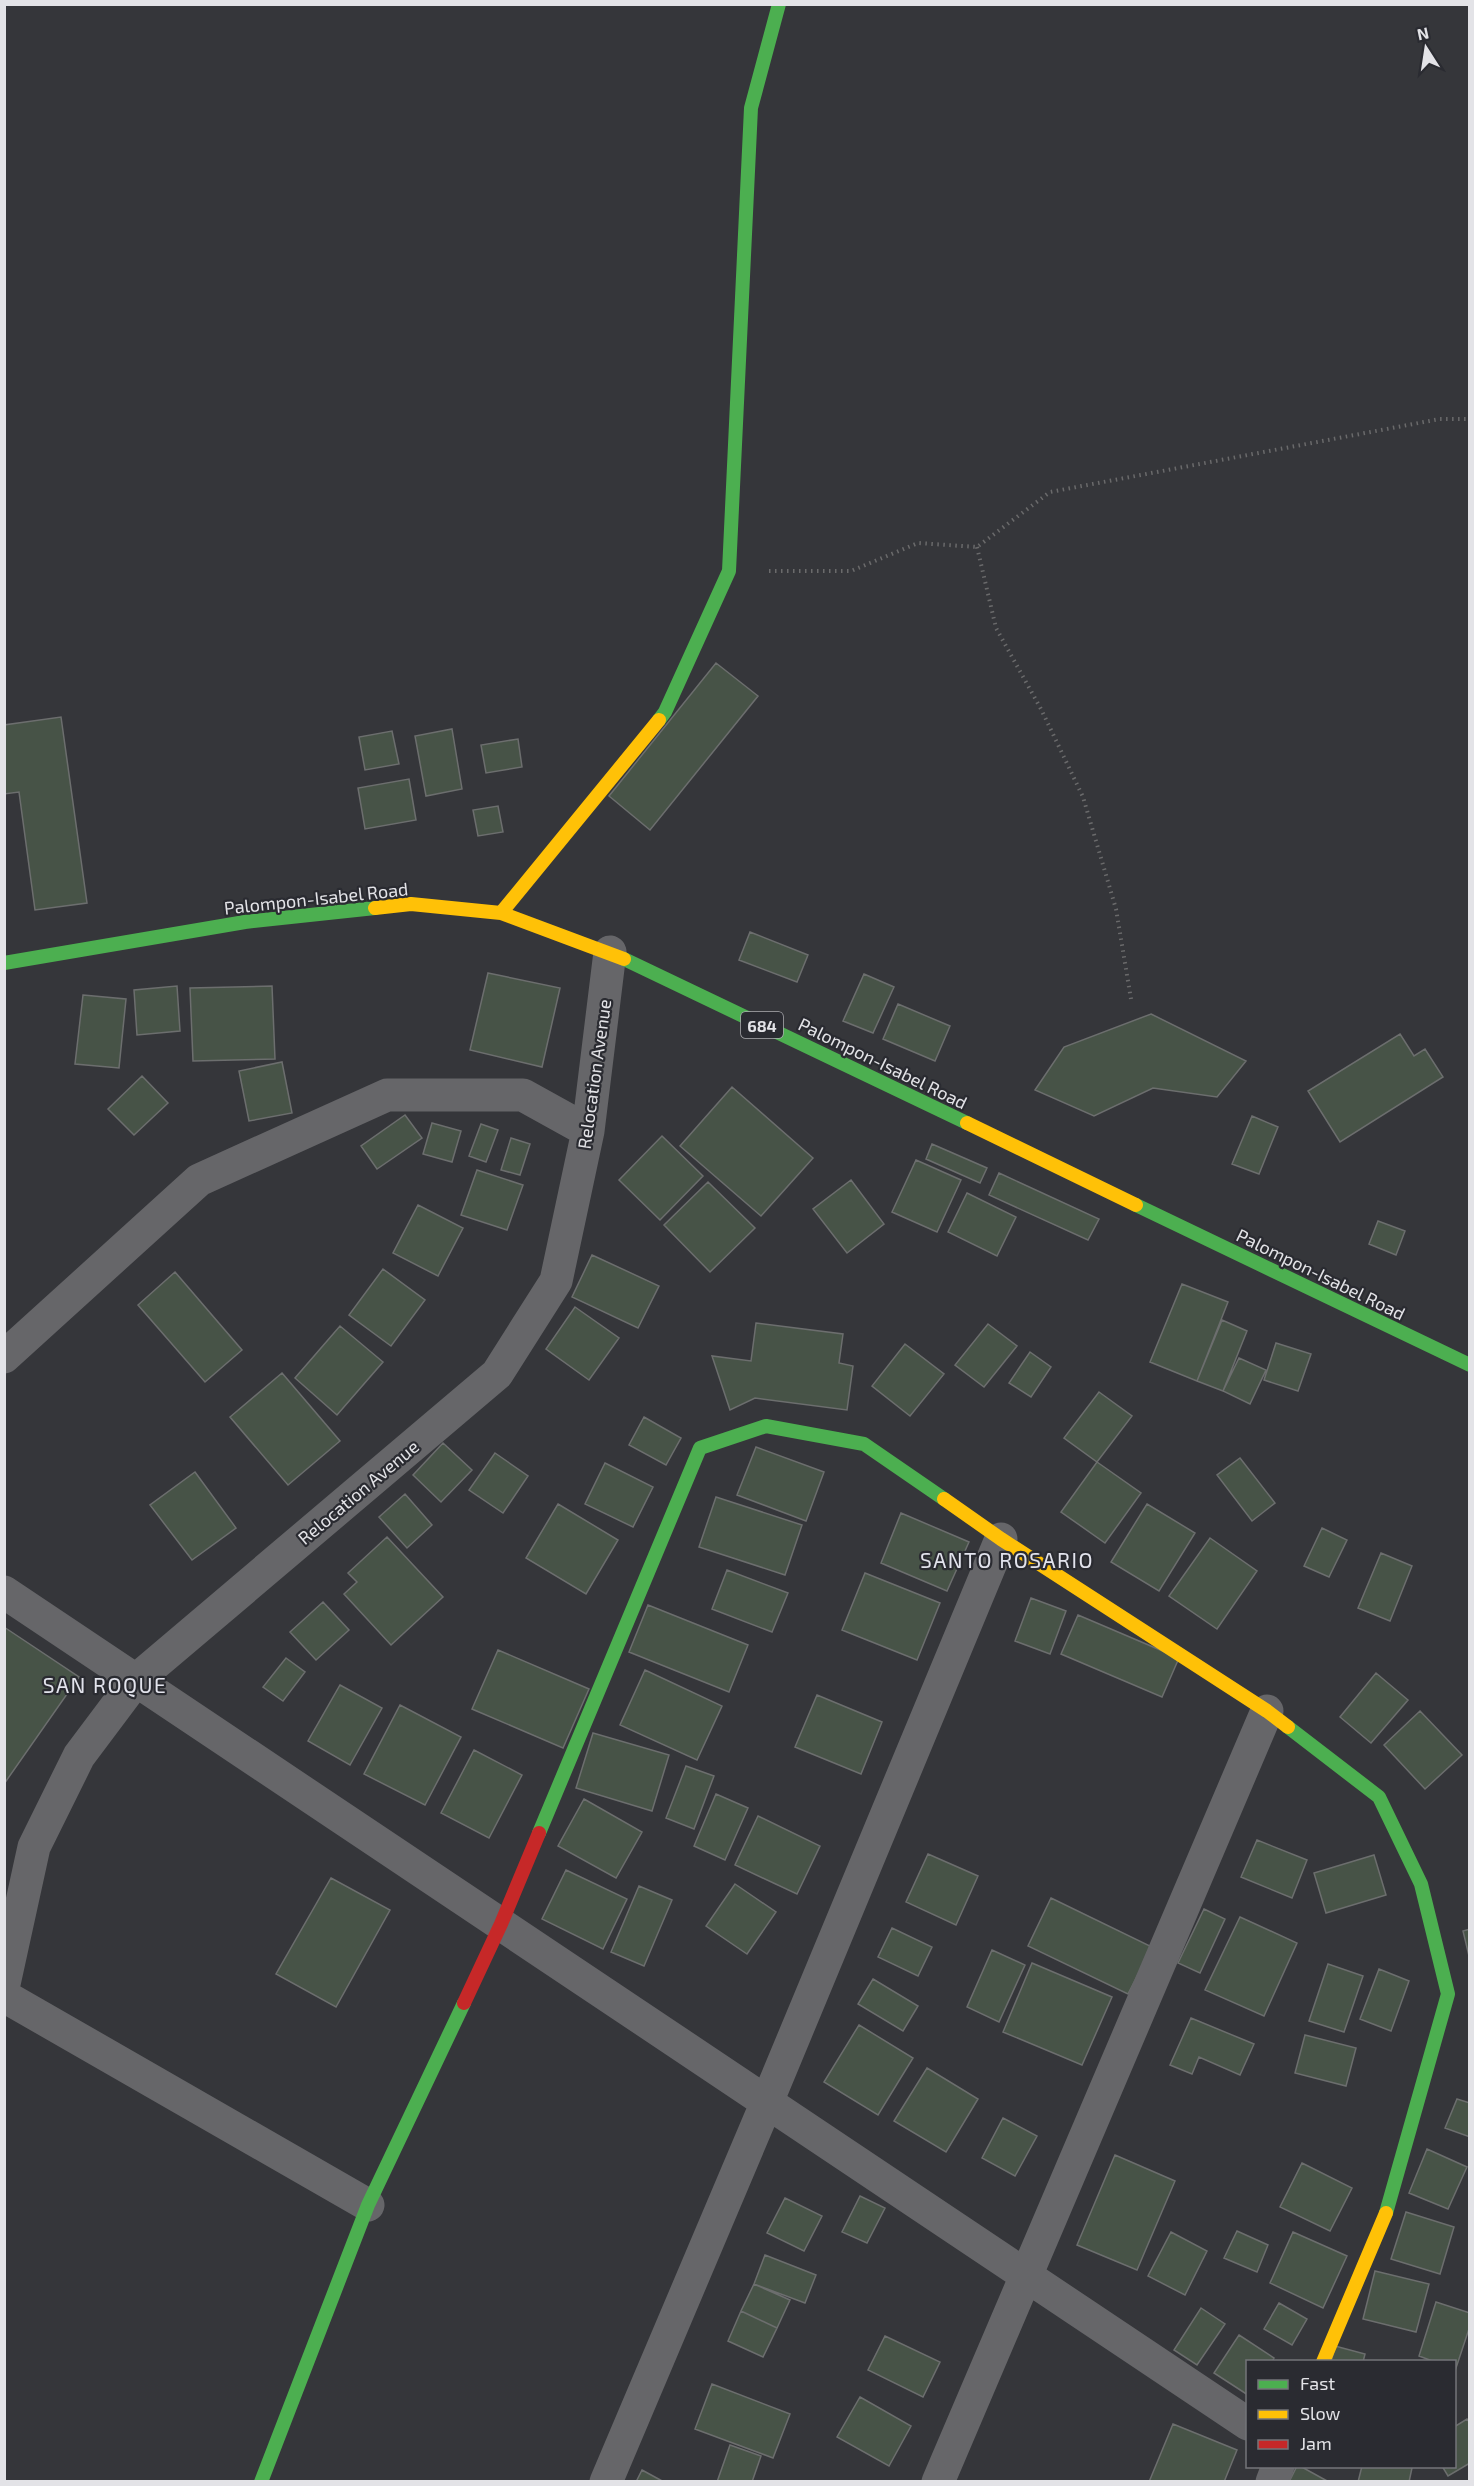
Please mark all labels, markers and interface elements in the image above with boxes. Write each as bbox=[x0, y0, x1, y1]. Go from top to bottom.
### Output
north arrow bbox=[1396, 18, 1456, 78]
text: N bbox=[1415, 22, 1430, 43]
street label: Palompon-Isabel Road bbox=[223, 877, 409, 919]
street label: Relocation Avenue bbox=[573, 998, 615, 1150]
road number: 684 bbox=[741, 1012, 783, 1038]
street label: Palompon-Isabel Road bbox=[795, 1013, 971, 1113]
street label: Palompon-Isabel Road bbox=[1233, 1224, 1409, 1324]
street label: Relocation Avenue bbox=[293, 1435, 423, 1549]
district label: SANTO ROSARIO bbox=[920, 1547, 1094, 1572]
district label: SAN ROQUE bbox=[43, 1672, 167, 1698]
legend bbox=[1246, 2360, 1456, 2468]
text: Fast bbox=[1300, 2372, 1335, 2394]
text: Slow bbox=[1300, 2402, 1341, 2424]
text: Jam bbox=[1300, 2432, 1332, 2454]

